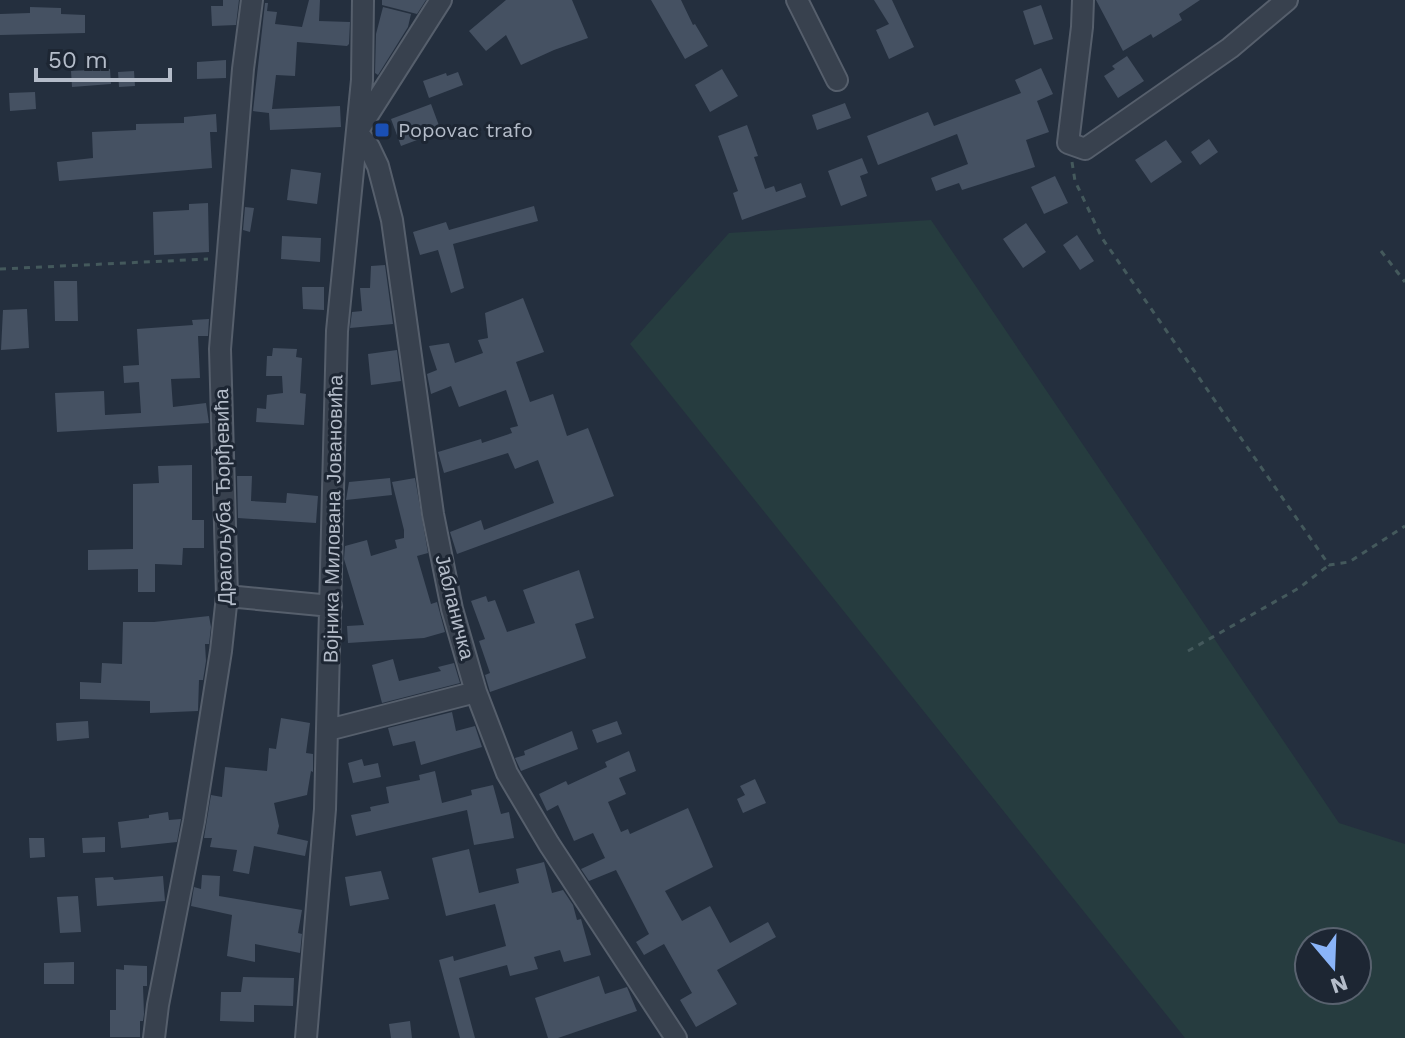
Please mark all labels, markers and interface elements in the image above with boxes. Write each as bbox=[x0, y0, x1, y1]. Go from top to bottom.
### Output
scale bar bbox=[36, 32, 170, 82]
text: 50 m bbox=[48, 46, 108, 74]
place label: Popovac trafo bbox=[398, 118, 533, 142]
marker: Popovac trafo bbox=[373, 121, 391, 139]
street label: Војника Милована Јовановића bbox=[318, 374, 348, 663]
street label: Драгољуба Ђорђевића bbox=[209, 387, 237, 606]
street label: Јабланичка bbox=[430, 552, 480, 663]
north arrow bbox=[1293, 926, 1373, 1006]
text: N bbox=[1328, 970, 1351, 999]

